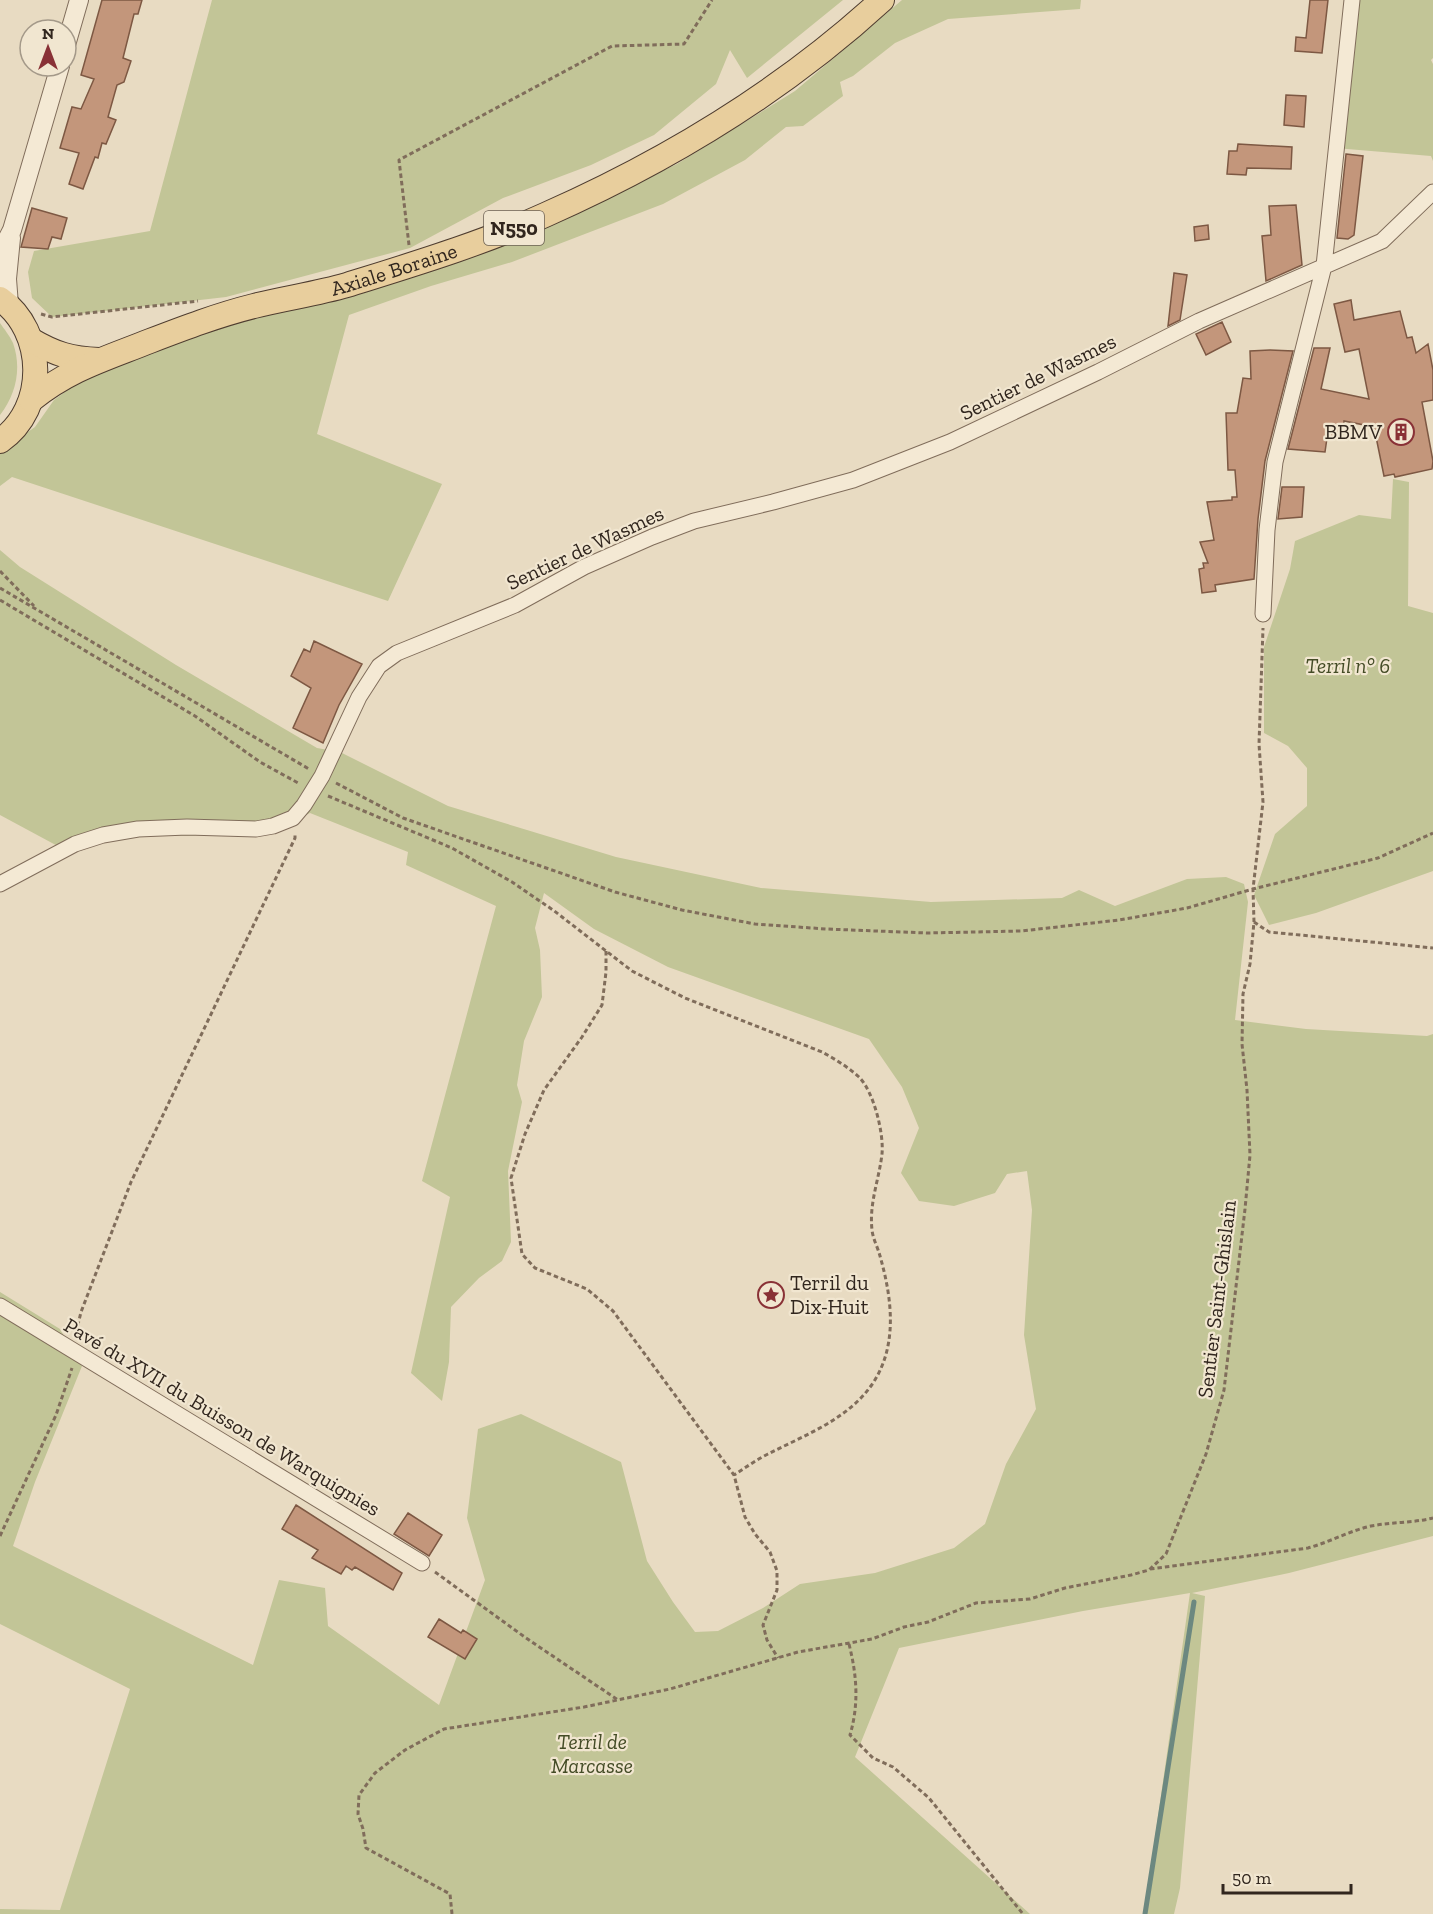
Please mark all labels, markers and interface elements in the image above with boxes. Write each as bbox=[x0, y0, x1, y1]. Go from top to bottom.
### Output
north arrow bbox=[18, 18, 78, 78]
text: N bbox=[42, 24, 54, 43]
road number: N550 bbox=[484, 211, 544, 245]
street label: Axiale Boraine bbox=[328, 238, 460, 301]
street label: Sentier de Wasmes bbox=[956, 328, 1120, 425]
building icon: BBMV bbox=[1386, 417, 1416, 447]
place label: BBMV bbox=[1325, 419, 1382, 444]
street label: Sentier de Wasmes bbox=[502, 500, 667, 595]
park label: Terril n° 6 bbox=[1306, 653, 1390, 678]
street label: Sentier Saint-Ghislain bbox=[1192, 1199, 1241, 1399]
place label: Terril du Dix-Huit bbox=[790, 1270, 869, 1319]
place icon: Terril du Dix-Huit bbox=[756, 1280, 786, 1310]
street label: Pavé du XVII du Buisson de Warquignies bbox=[60, 1312, 385, 1521]
park label: Terril de Marcasse bbox=[551, 1729, 633, 1778]
scale bar bbox=[1223, 1857, 1350, 1895]
text: 50 m bbox=[1232, 1867, 1272, 1889]

